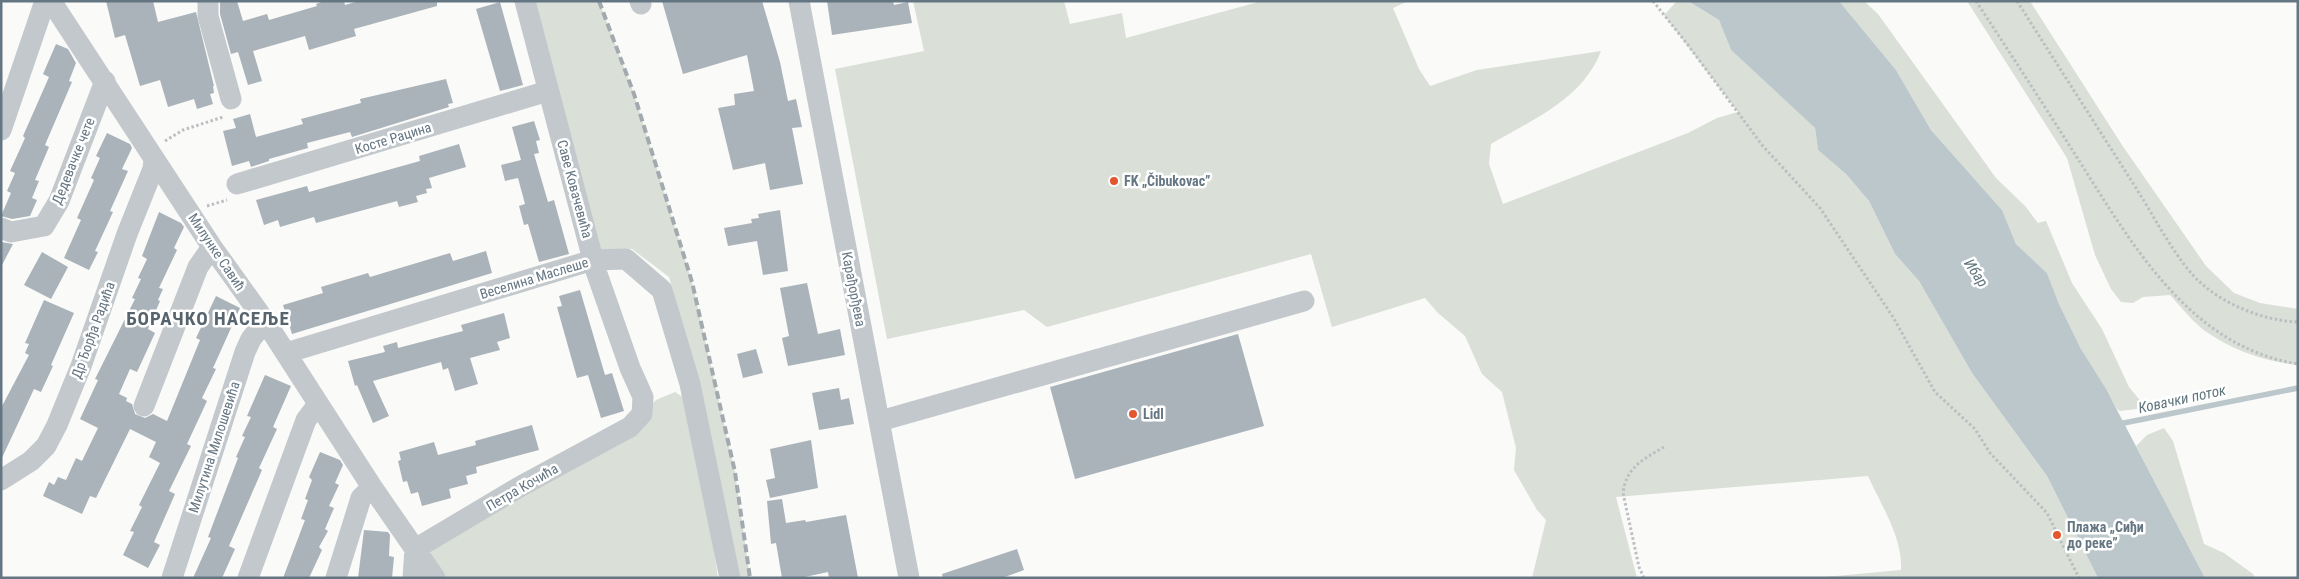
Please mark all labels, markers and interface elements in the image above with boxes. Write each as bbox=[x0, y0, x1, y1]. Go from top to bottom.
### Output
street label: Дедевачке чете bbox=[48, 115, 98, 207]
street label: Косте Рацина bbox=[353, 119, 433, 157]
street label: Саве Ковачевића bbox=[554, 138, 596, 240]
place label: FK „Čibukovac” bbox=[1124, 172, 1211, 189]
marker: FK „Čibukovac” bbox=[1108, 175, 1120, 187]
street label: Милунке Савић bbox=[185, 210, 249, 294]
street label: Карађорђева bbox=[839, 250, 869, 328]
street label: Веселина Маслеше bbox=[478, 254, 591, 302]
water label: Ибар bbox=[1960, 255, 1992, 291]
street label: Др Ђорђа Радића bbox=[68, 280, 118, 380]
district label: БОРАЧКО НАСЕЉЕ bbox=[126, 307, 290, 330]
street label: Милутина Милошевића bbox=[185, 379, 243, 515]
water label: Ковачки поток bbox=[2137, 381, 2228, 417]
place label: Lidl bbox=[1143, 406, 1164, 422]
marker: Lidl bbox=[1127, 408, 1139, 420]
street label: Петра Кочића bbox=[483, 460, 561, 514]
place label: Плажа „Сиђи до реке” bbox=[2067, 519, 2144, 551]
marker: Плажа „Сиђи до реке” bbox=[2051, 529, 2063, 541]

